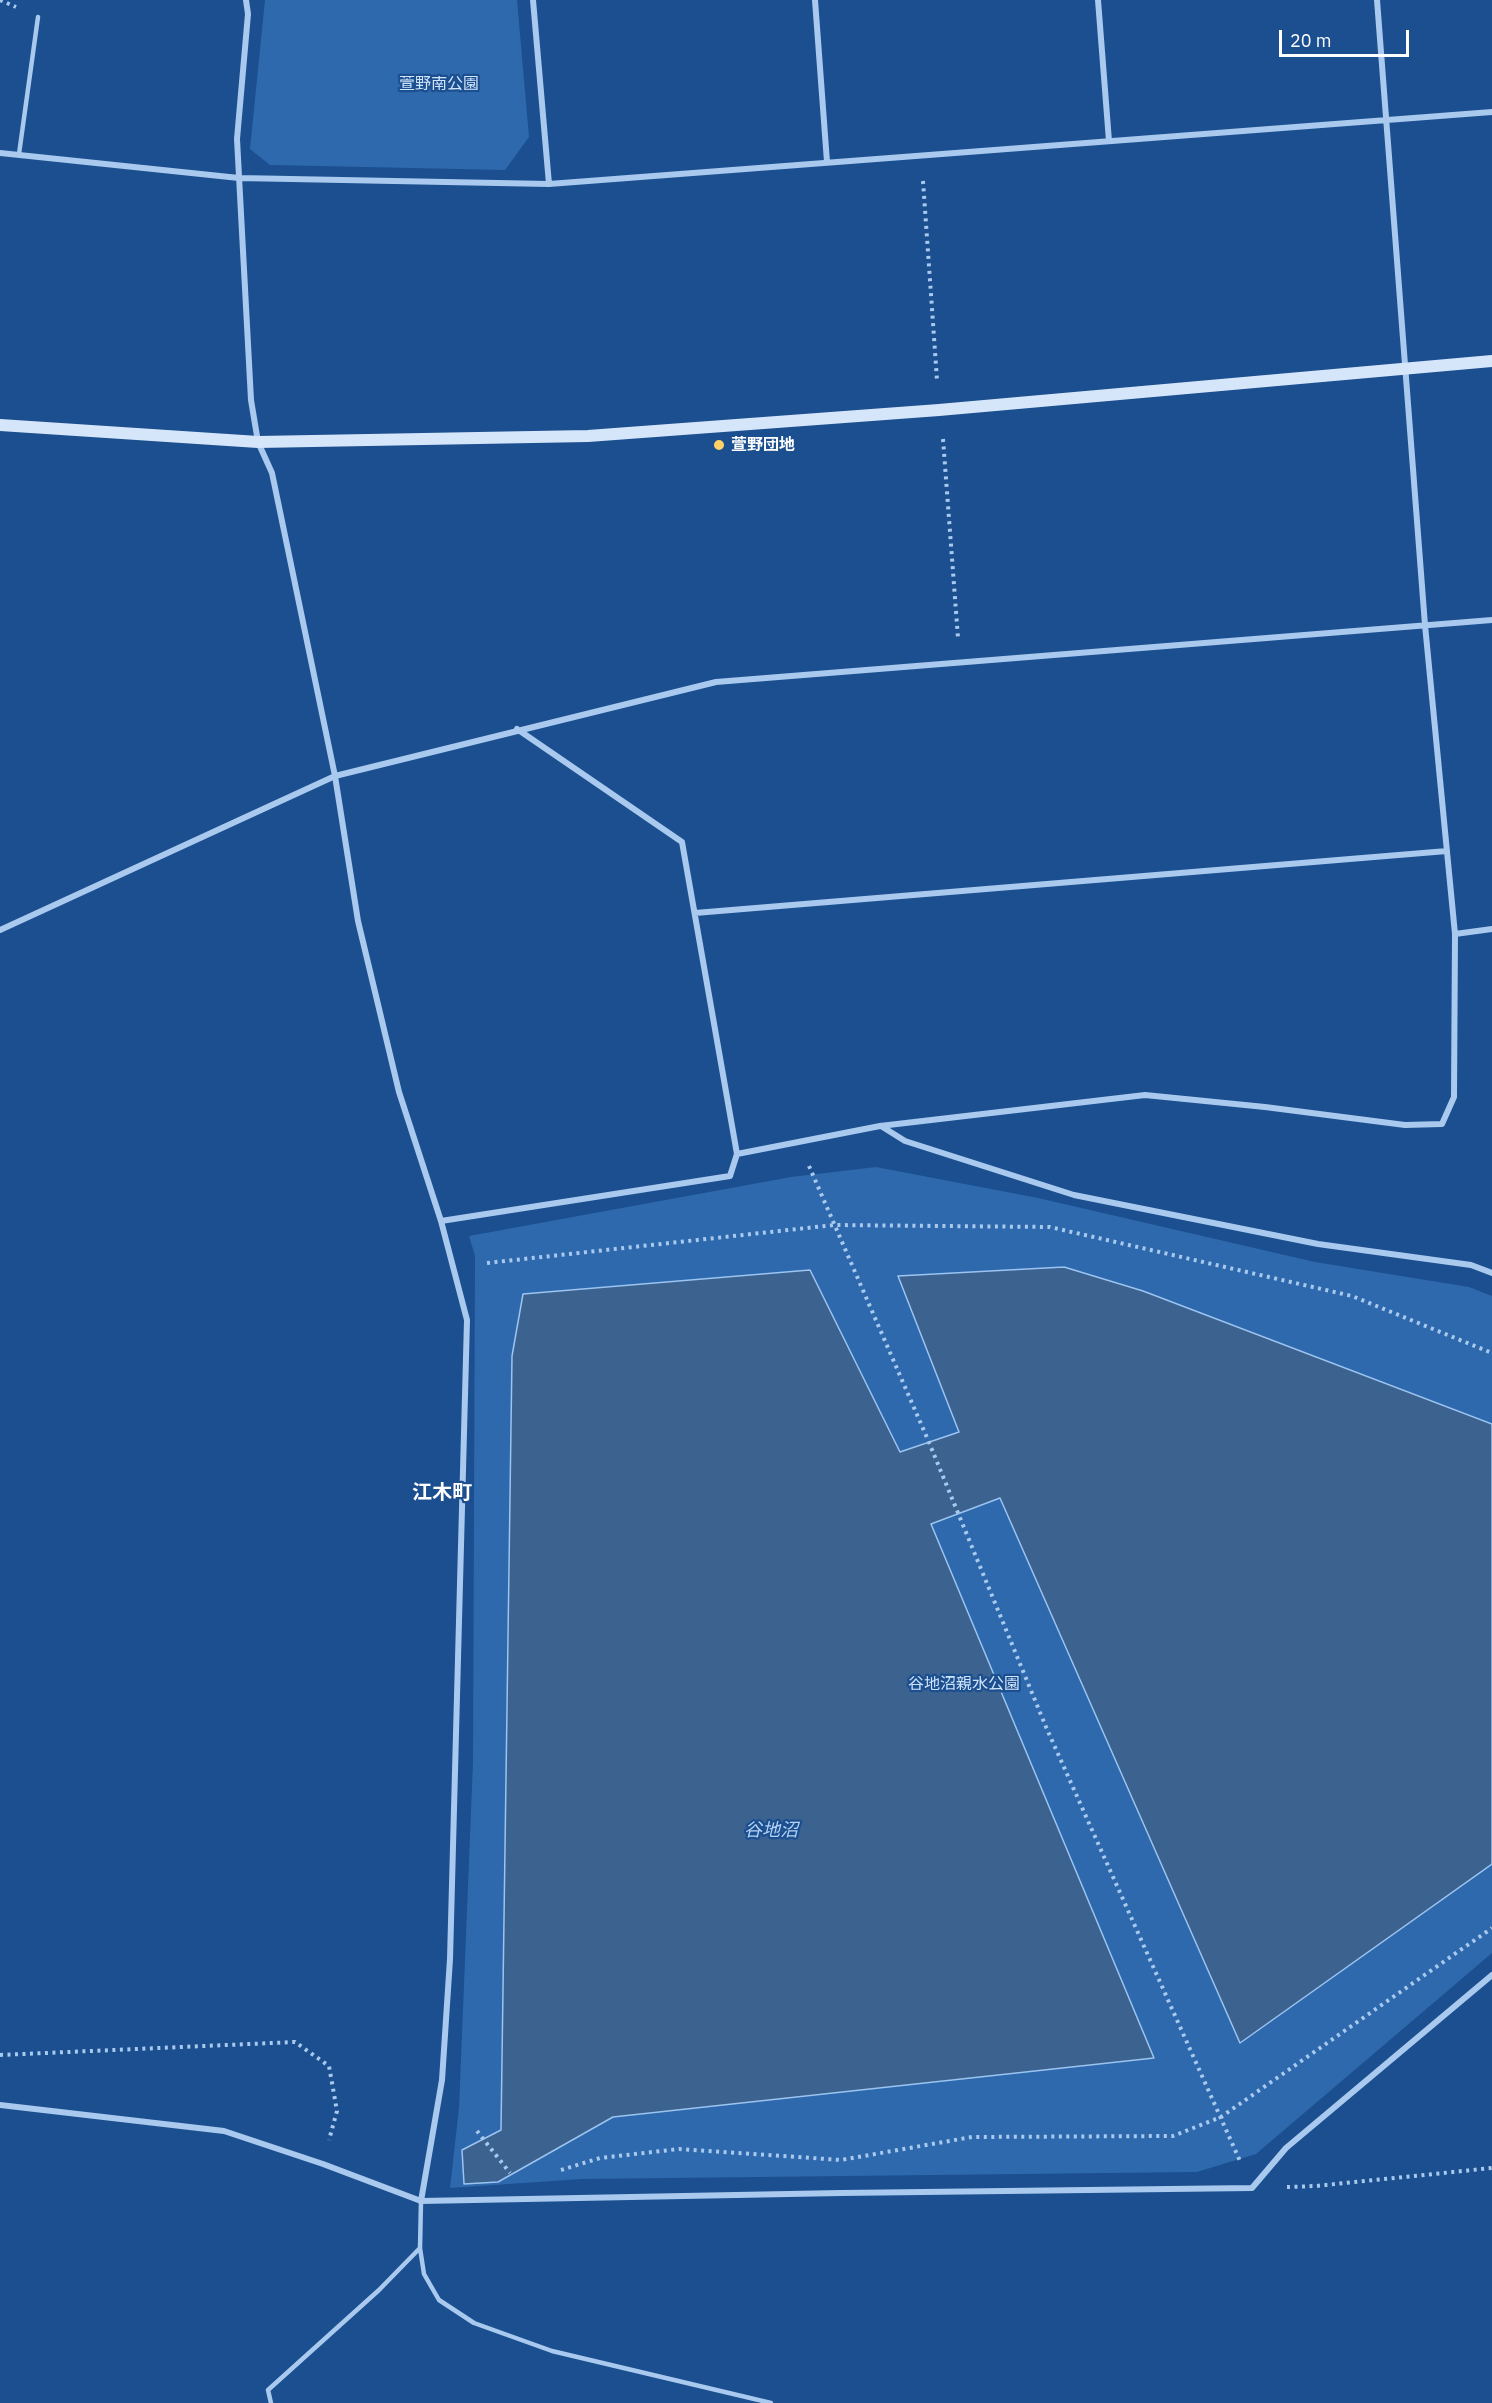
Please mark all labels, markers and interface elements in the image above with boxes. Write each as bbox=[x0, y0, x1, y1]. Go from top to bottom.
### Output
scale bar bbox=[1282, 18, 1412, 56]
text: 20 m bbox=[1290, 29, 1332, 52]
park label: 萱野南公園 bbox=[399, 74, 479, 94]
place label: 萱野団地 bbox=[731, 435, 795, 455]
marker: 萱野団地 bbox=[712, 438, 726, 452]
district label: 江木町 bbox=[412, 1481, 472, 1505]
park label: 谷地沼親水公園 bbox=[908, 1674, 1020, 1694]
water label: 谷地沼 bbox=[744, 1820, 798, 1842]

